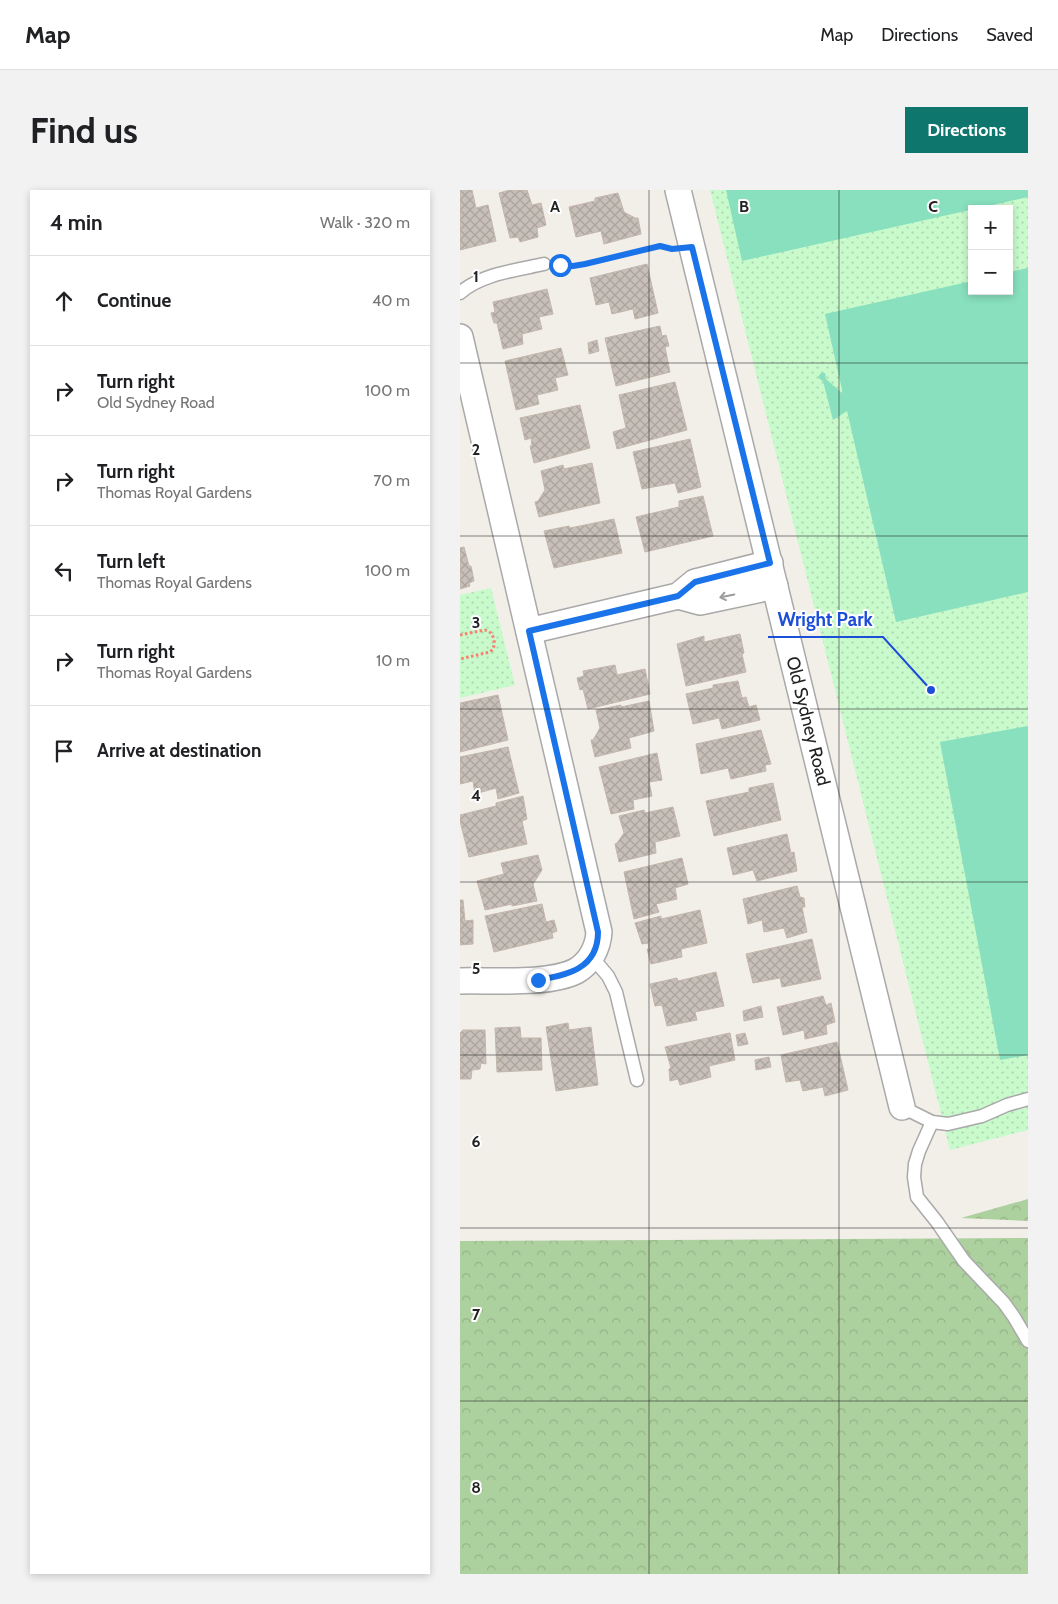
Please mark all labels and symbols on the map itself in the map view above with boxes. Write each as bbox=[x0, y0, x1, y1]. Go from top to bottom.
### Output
text: A bbox=[550, 197, 560, 216]
text: B bbox=[739, 197, 749, 216]
text: C bbox=[928, 197, 938, 216]
route start bbox=[549, 254, 572, 277]
text: 1 bbox=[473, 267, 479, 286]
text: 2 bbox=[472, 440, 480, 459]
one-way arrow bbox=[720, 592, 736, 601]
callout: Wright Park bbox=[768, 603, 883, 637]
text: Wright Park bbox=[777, 608, 873, 631]
text: 3 bbox=[472, 613, 480, 632]
street label: Old Sydney Road bbox=[781, 654, 835, 788]
text: 4 bbox=[471, 786, 481, 805]
text: 5 bbox=[472, 959, 480, 978]
route end bbox=[527, 969, 550, 992]
text: 6 bbox=[472, 1132, 481, 1151]
text: 7 bbox=[472, 1305, 481, 1324]
text: 8 bbox=[471, 1478, 481, 1497]

